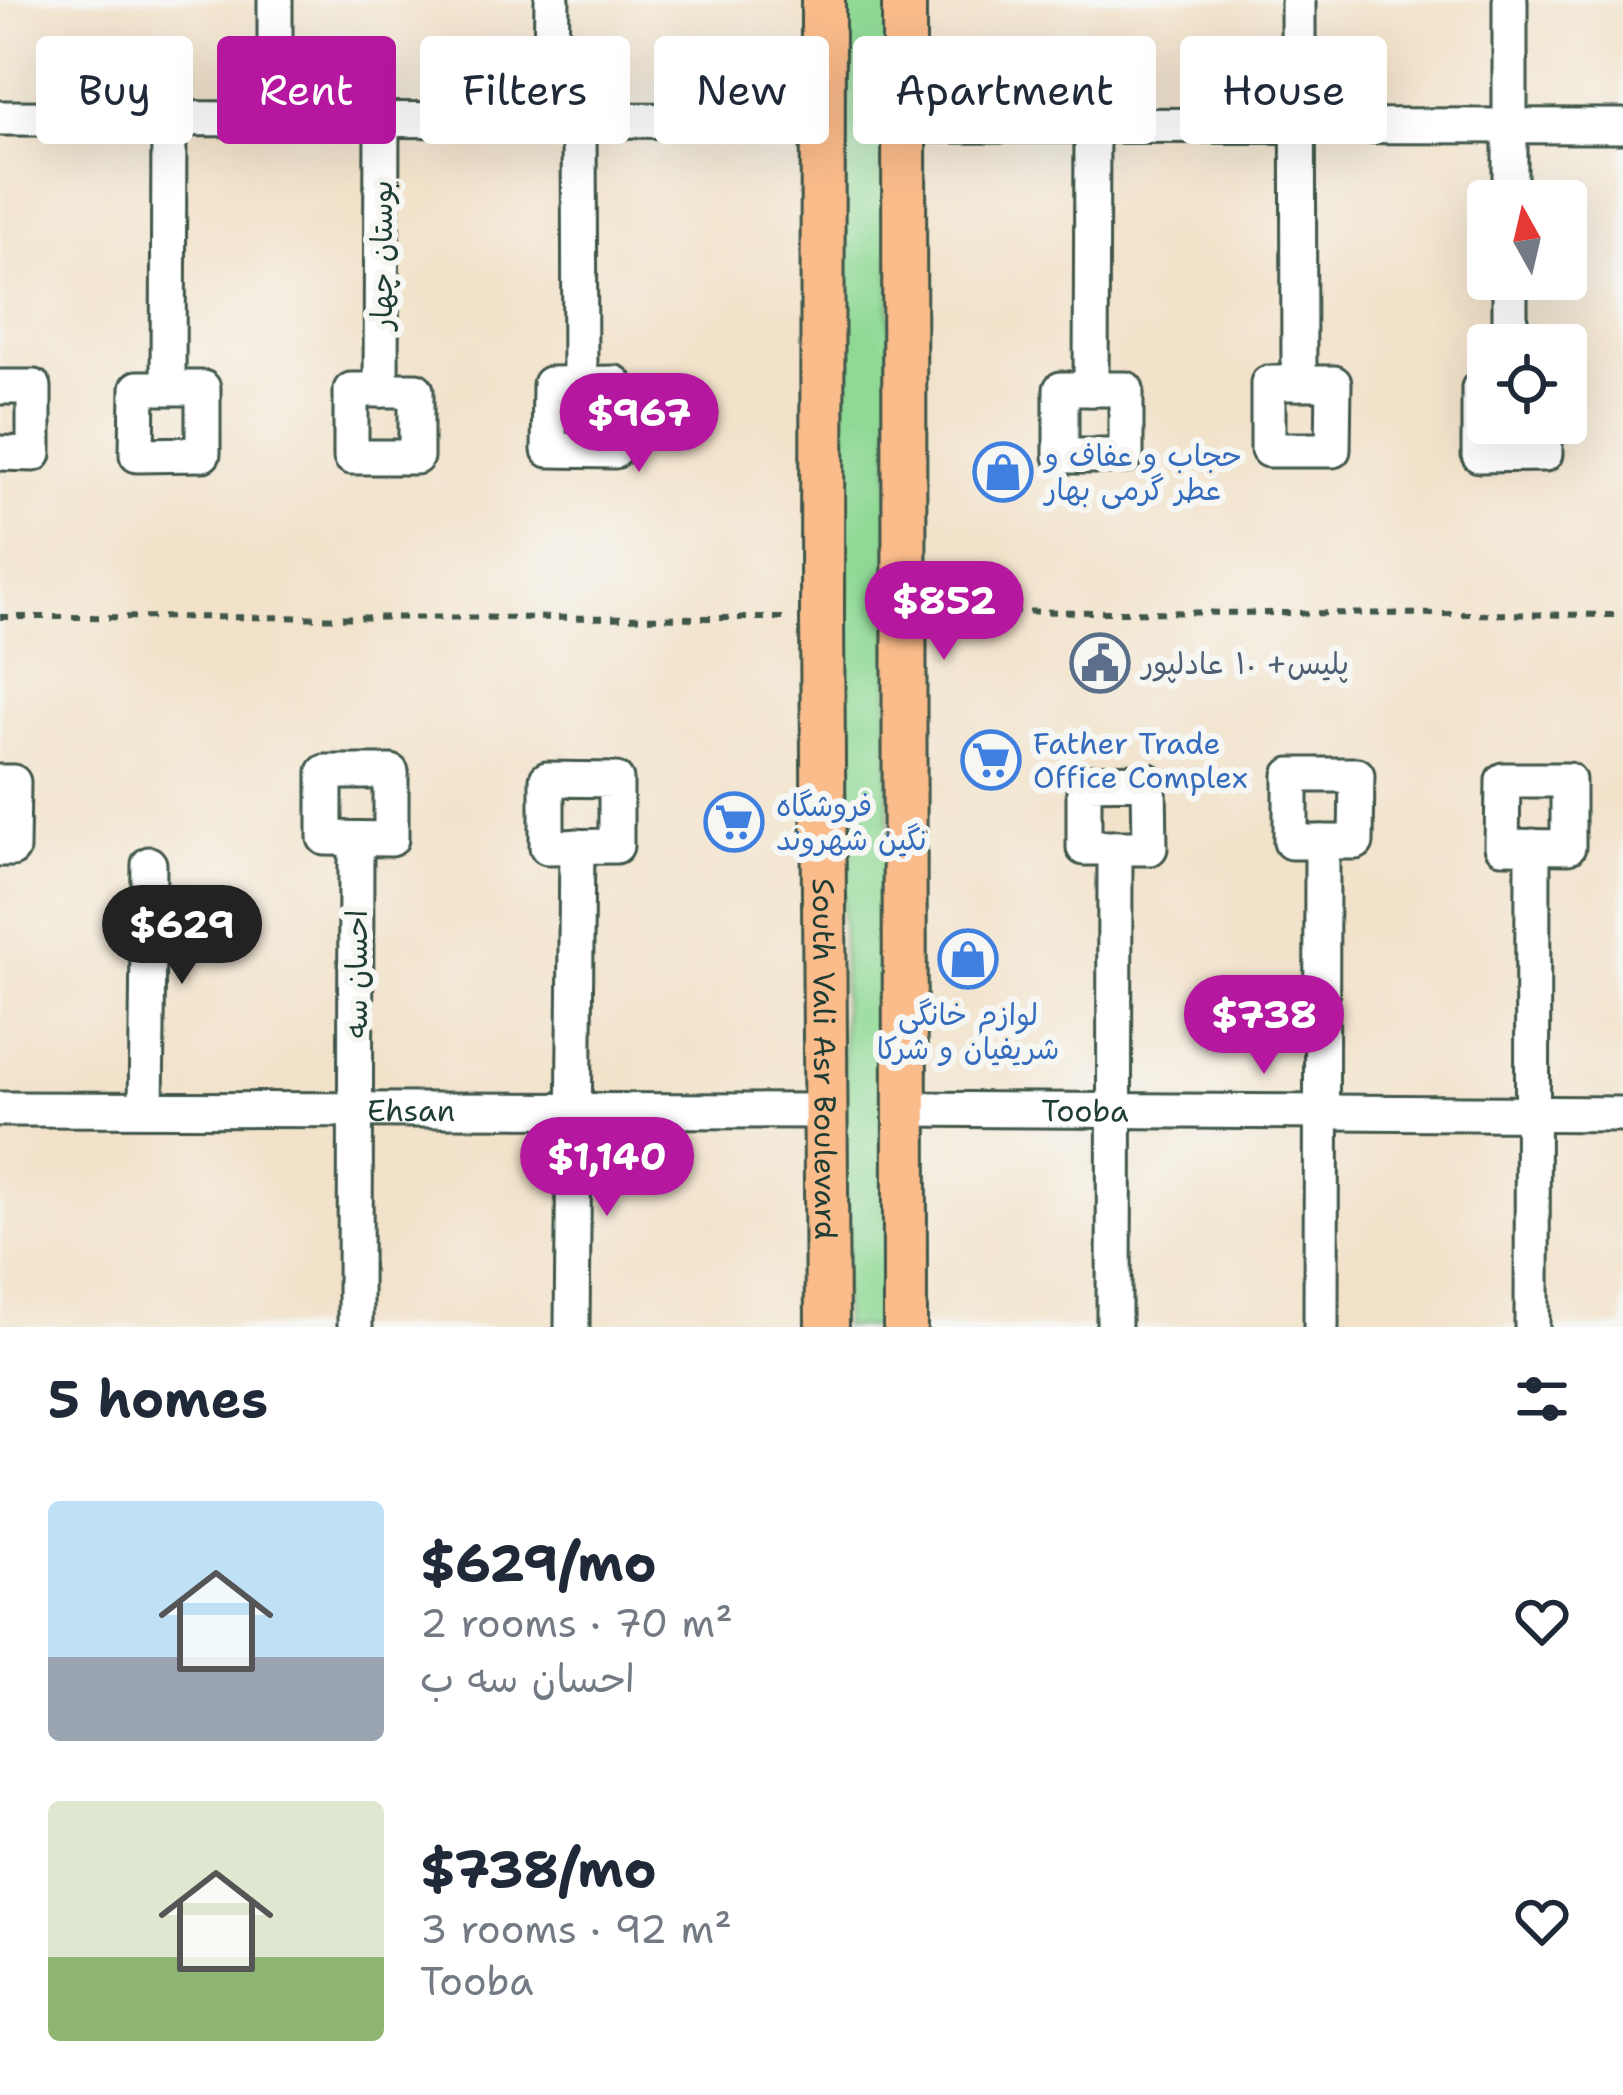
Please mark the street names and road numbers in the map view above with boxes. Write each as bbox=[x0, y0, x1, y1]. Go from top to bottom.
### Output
street label: بوستان چهار bbox=[361, 180, 402, 333]
street label: South Vali Asr Boulevard bbox=[803, 878, 847, 1240]
street label: احسان سه bbox=[336, 910, 377, 1038]
street label: Ehsan bbox=[367, 1089, 455, 1131]
street label: Tooba bbox=[1041, 1089, 1129, 1131]

